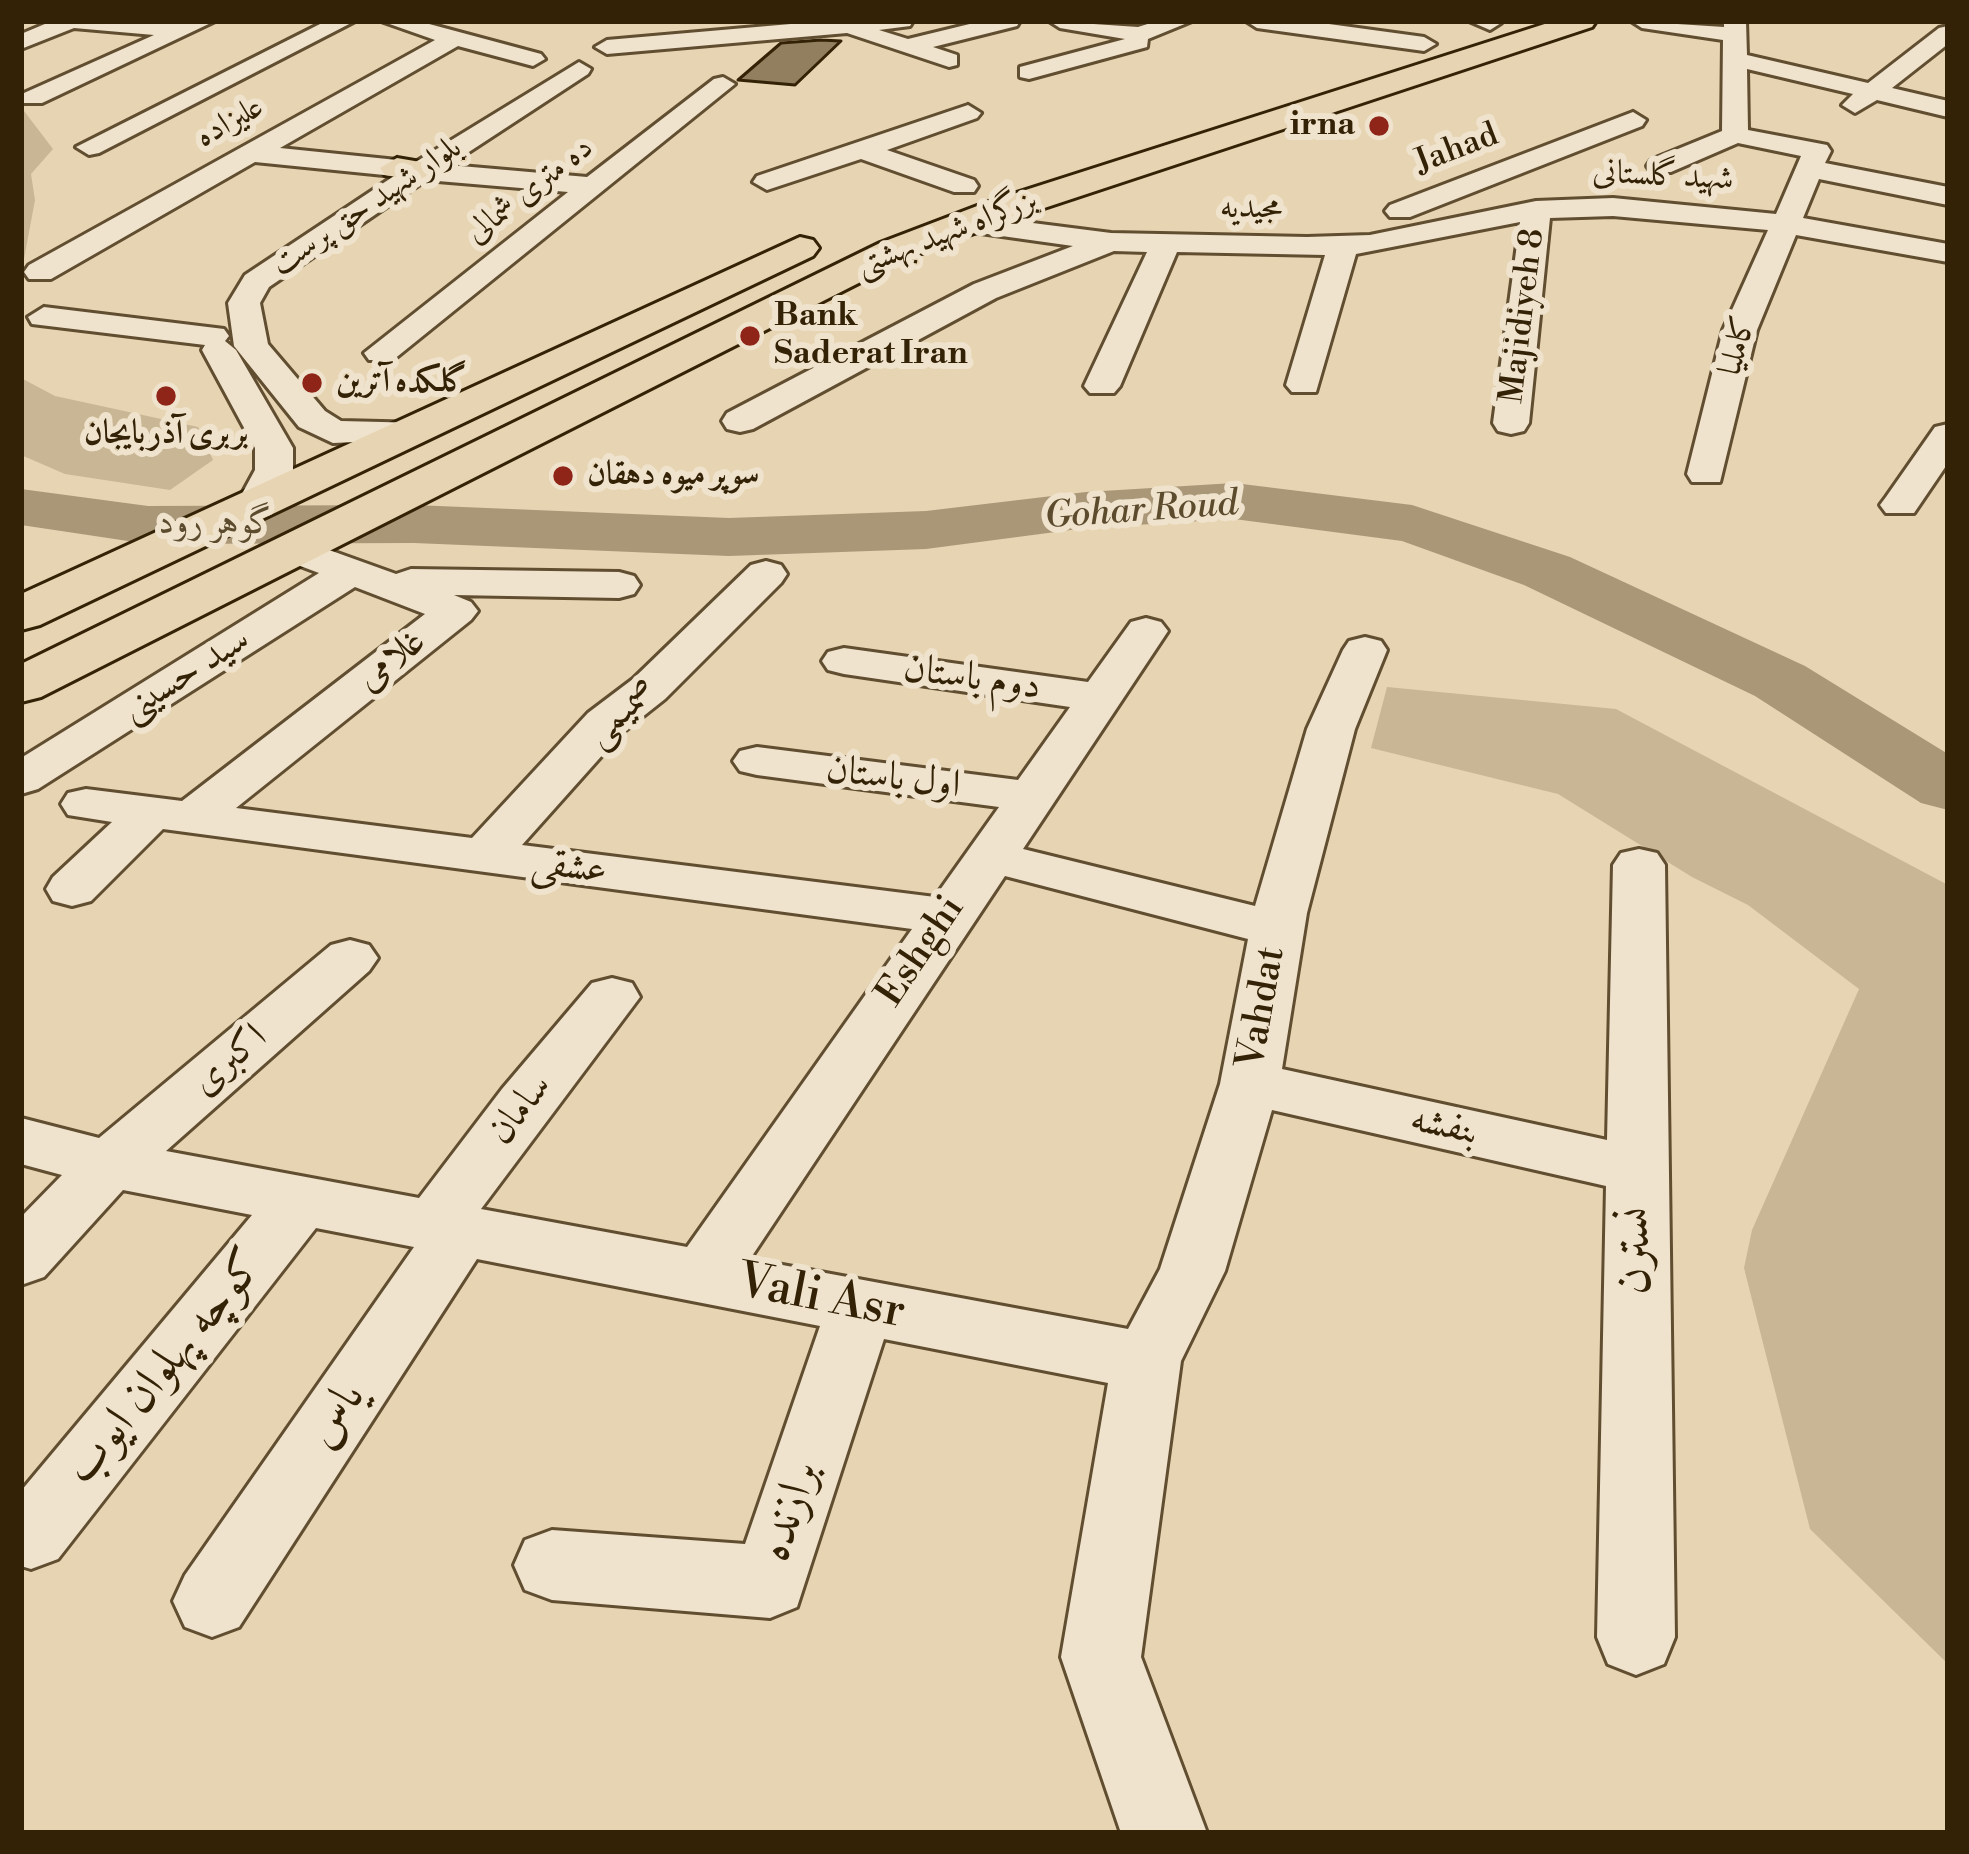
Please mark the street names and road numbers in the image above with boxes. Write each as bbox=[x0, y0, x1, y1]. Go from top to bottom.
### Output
street label: علیزاده bbox=[189, 88, 271, 158]
street label: Jahad bbox=[1410, 116, 1504, 184]
street label: بلوار شهید حق پرست bbox=[264, 129, 470, 285]
street label: ده متری شمالی bbox=[458, 129, 602, 253]
street label: شهید گلستانی bbox=[1591, 154, 1735, 200]
street label: بزرگراه شهید بهشتی bbox=[851, 181, 1043, 287]
street label: مجیدیه bbox=[1220, 189, 1282, 229]
street label: Majidiyeh 8 bbox=[1494, 226, 1554, 406]
street label: کاملیا bbox=[1712, 311, 1766, 381]
street label: سید حسینی bbox=[113, 617, 259, 733]
street label: غلامی bbox=[348, 619, 436, 703]
street label: دوم باستان bbox=[900, 646, 1044, 712]
street label: صمیمی bbox=[576, 668, 668, 758]
street label: اول باستان bbox=[823, 748, 963, 810]
street label: عشقی bbox=[528, 840, 610, 896]
street label: Eshghi bbox=[868, 888, 976, 1016]
street label: Vahdat bbox=[1229, 943, 1297, 1073]
street label: اکبری bbox=[182, 1015, 278, 1107]
street label: سامان bbox=[479, 1065, 563, 1155]
street label: بنفشه bbox=[1406, 1097, 1482, 1157]
street label: نسترن bbox=[1608, 1207, 1666, 1295]
street label: کوچه پهلوان ایوب bbox=[53, 1238, 279, 1498]
street label: Vali Asr bbox=[732, 1255, 910, 1343]
street label: یاس bbox=[294, 1372, 380, 1460]
street label: برازنده bbox=[747, 1455, 835, 1569]

